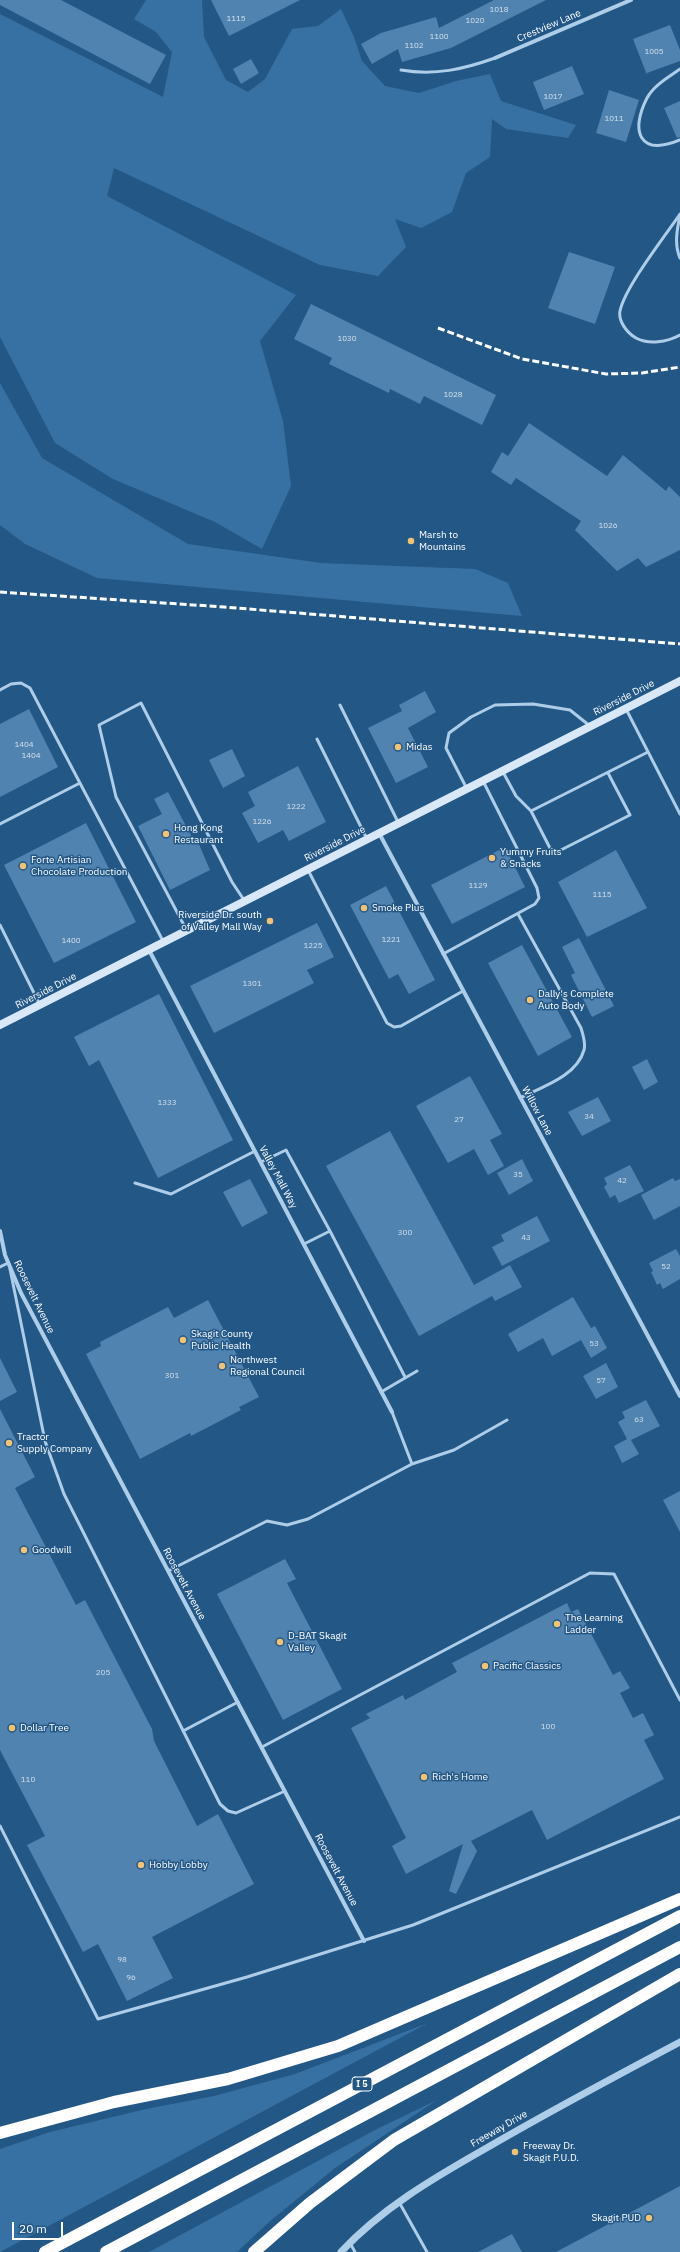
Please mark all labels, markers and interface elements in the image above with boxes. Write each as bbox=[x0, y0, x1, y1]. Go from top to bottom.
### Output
house number: 1018 bbox=[489, 5, 509, 15]
street label: Crestview Lane bbox=[515, 7, 583, 45]
house number: 1115 bbox=[226, 14, 246, 24]
house number: 1020 bbox=[465, 16, 485, 26]
house number: 1100 bbox=[429, 32, 449, 42]
house number: 1102 bbox=[404, 41, 424, 51]
house number: 1005 bbox=[644, 47, 664, 57]
house number: 1017 bbox=[543, 92, 563, 102]
house number: 1011 bbox=[604, 114, 624, 124]
house number: 1030 bbox=[337, 334, 357, 344]
house number: 1028 bbox=[443, 390, 463, 400]
house number: 1026 bbox=[598, 521, 618, 531]
place label: Marsh to Mountains bbox=[419, 529, 466, 552]
marker: Marsh to Mountains bbox=[406, 536, 416, 546]
street label: Riverside Drive bbox=[591, 677, 657, 719]
house number: 1404 bbox=[14, 740, 34, 750]
place label: Midas bbox=[406, 741, 433, 753]
marker: Midas bbox=[393, 742, 403, 752]
house number: 1404 bbox=[21, 751, 41, 761]
house number: 1222 bbox=[286, 802, 306, 812]
house number: 1226 bbox=[252, 817, 272, 827]
place label: Hong Kong Restaurant bbox=[174, 822, 223, 846]
street label: Riverside Drive bbox=[302, 823, 368, 865]
marker: Hong Kong Restaurant bbox=[161, 829, 171, 839]
place label: Yummy Fruits & Snacks bbox=[500, 846, 562, 870]
marker: Yummy Fruits & Snacks bbox=[487, 853, 497, 863]
place label: Forte Artisian Chocolate Production bbox=[31, 854, 127, 878]
marker: Forte Artisian Chocolate Production bbox=[18, 861, 28, 871]
house number: 1129 bbox=[468, 881, 488, 891]
house number: 1115 bbox=[592, 890, 612, 900]
place label: Smoke Plus bbox=[372, 902, 424, 914]
marker: Smoke Plus bbox=[359, 903, 369, 913]
place label: Riverside Dr. south of Valley Mall Way bbox=[178, 909, 262, 932]
marker: Riverside Dr. south of Valley Mall Way bbox=[265, 916, 275, 926]
house number: 1221 bbox=[381, 935, 401, 945]
house number: 1400 bbox=[61, 936, 81, 946]
house number: 1225 bbox=[303, 941, 323, 951]
street label: Riverside Drive bbox=[13, 970, 79, 1012]
house number: 1301 bbox=[242, 979, 262, 989]
place label: Dally's Complete Auto Body bbox=[538, 988, 614, 1012]
marker: Dally's Complete Auto Body bbox=[525, 995, 535, 1005]
street label: Willow Lane bbox=[519, 1084, 555, 1138]
house number: 1333 bbox=[157, 1098, 177, 1108]
house number: 34 bbox=[584, 1112, 594, 1122]
house number: 27 bbox=[454, 1115, 464, 1125]
street label: Valley Mall Way bbox=[256, 1143, 300, 1211]
house number: 35 bbox=[513, 1170, 523, 1180]
house number: 42 bbox=[617, 1176, 627, 1186]
house number: 300 bbox=[398, 1228, 412, 1238]
house number: 43 bbox=[521, 1233, 531, 1243]
street label: Roosevelt Avenue bbox=[11, 1258, 57, 1336]
house number: 52 bbox=[661, 1262, 671, 1272]
place label: Skagit County Public Health bbox=[191, 1328, 253, 1352]
marker: Skagit County Public Health bbox=[178, 1335, 188, 1345]
house number: 53 bbox=[589, 1339, 599, 1349]
place label: Northwest Regional Council bbox=[230, 1354, 305, 1378]
marker: Northwest Regional Council bbox=[217, 1361, 227, 1371]
house number: 301 bbox=[165, 1371, 179, 1381]
house number: 57 bbox=[596, 1376, 606, 1386]
house number: 63 bbox=[634, 1415, 644, 1425]
place label: Tractor Supply Company bbox=[17, 1431, 92, 1454]
marker: Tractor Supply Company bbox=[4, 1438, 14, 1448]
place label: Goodwill bbox=[32, 1544, 72, 1556]
marker: Goodwill bbox=[19, 1545, 29, 1555]
street label: Roosevelt Avenue bbox=[160, 1546, 208, 1622]
place label: The Learning Ladder bbox=[565, 1612, 623, 1636]
marker: The Learning Ladder bbox=[552, 1619, 562, 1629]
place label: D-BAT Skagit Valley bbox=[288, 1630, 347, 1654]
marker: D-BAT Skagit Valley bbox=[275, 1637, 285, 1647]
place label: Pacific Classics bbox=[493, 1660, 561, 1672]
marker: Pacific Classics bbox=[480, 1661, 490, 1671]
house number: 205 bbox=[96, 1668, 110, 1678]
place label: Dollar Tree bbox=[20, 1722, 69, 1734]
house number: 100 bbox=[541, 1722, 555, 1732]
marker: Dollar Tree bbox=[7, 1723, 17, 1733]
place label: Rich's Home bbox=[432, 1771, 488, 1783]
marker: Rich's Home bbox=[419, 1772, 429, 1782]
house number: 110 bbox=[21, 1775, 35, 1785]
street label: Roosevelt Avenue bbox=[312, 1832, 360, 1908]
place label: Hobby Lobby bbox=[149, 1859, 208, 1871]
marker: Hobby Lobby bbox=[136, 1860, 146, 1870]
house number: 98 bbox=[117, 1955, 127, 1965]
house number: 96 bbox=[126, 1973, 136, 1983]
road number: I 5 bbox=[352, 2077, 372, 2091]
street label: Freeway Drive bbox=[469, 2108, 529, 2150]
place label: Freeway Dr. Skagit P.U.D. bbox=[523, 2140, 579, 2164]
marker: Freeway Dr. Skagit P.U.D. bbox=[510, 2147, 520, 2157]
place label: Skagit PUD bbox=[591, 2212, 641, 2224]
marker: Skagit PUD bbox=[644, 2213, 654, 2223]
scale bar bbox=[14, 2214, 65, 2240]
text: 20 m bbox=[19, 2221, 47, 2236]

